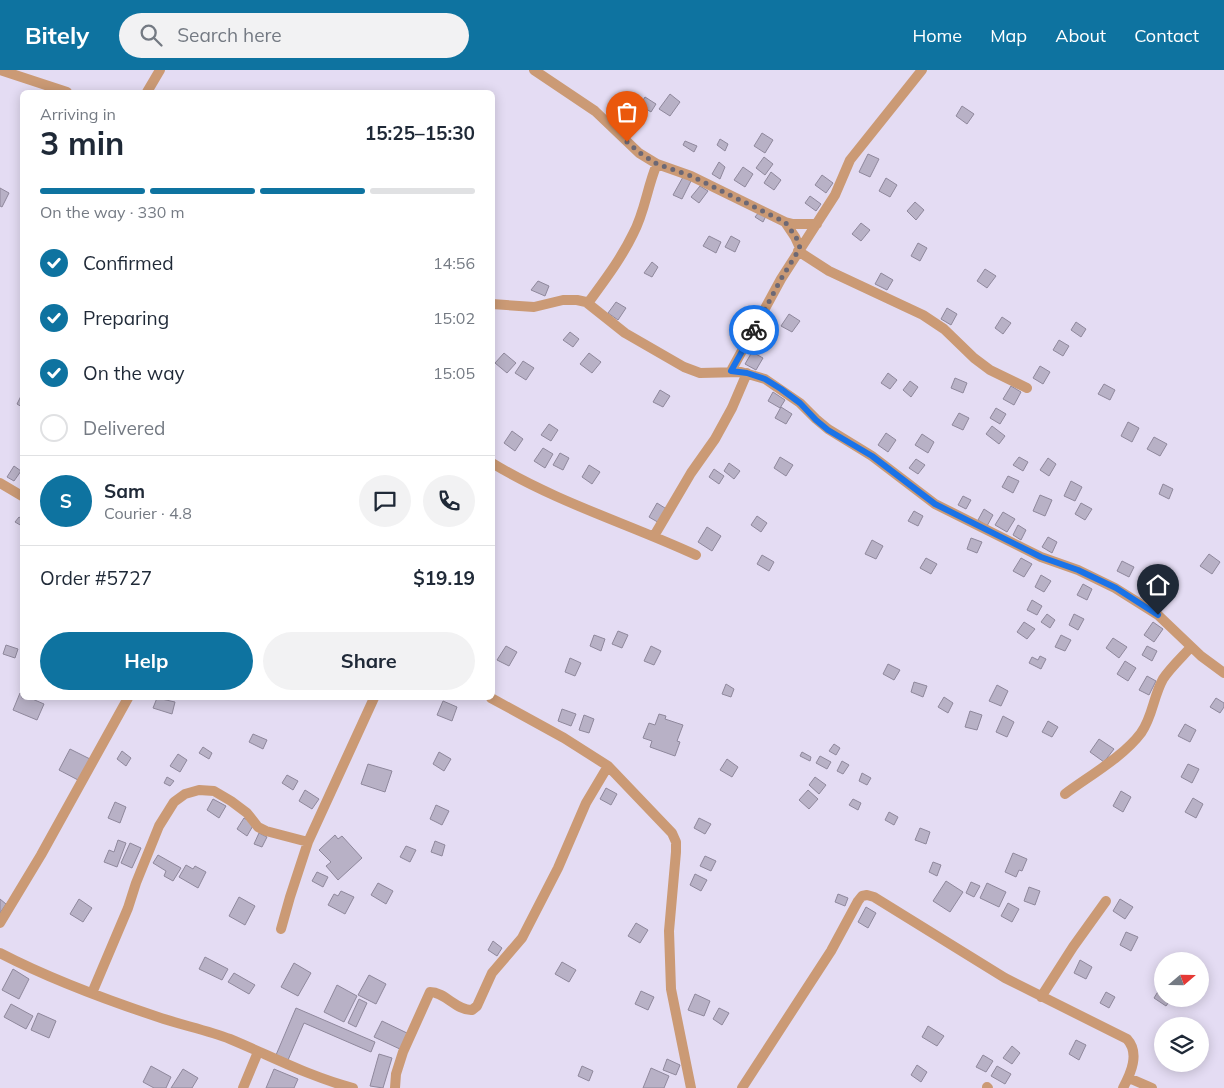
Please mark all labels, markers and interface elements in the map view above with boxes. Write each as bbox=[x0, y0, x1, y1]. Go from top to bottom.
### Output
search box bbox=[119, 13, 469, 58]
text: Bitely bbox=[25, 20, 89, 50]
icon: search bbox=[137, 21, 165, 49]
text: Search here bbox=[177, 23, 282, 47]
text: Home bbox=[912, 24, 962, 47]
text: Map bbox=[990, 24, 1027, 47]
text: About bbox=[1055, 24, 1106, 47]
text: Contact bbox=[1134, 24, 1199, 47]
pin bbox=[606, 91, 648, 142]
icon: bag bbox=[613, 98, 641, 126]
text: Arriving in bbox=[40, 104, 116, 124]
text: 15:25–15:30 bbox=[365, 121, 475, 145]
text: 3 min bbox=[40, 123, 124, 163]
text: On the way · 330 m bbox=[40, 202, 185, 222]
icon: check bbox=[40, 249, 68, 277]
text: Confirmed bbox=[83, 251, 174, 275]
text: 14:56 bbox=[433, 253, 475, 273]
icon: check bbox=[40, 304, 68, 332]
courier bbox=[729, 305, 779, 355]
text: Preparing bbox=[83, 306, 169, 330]
text: 15:02 bbox=[433, 308, 475, 328]
icon: bike bbox=[740, 316, 768, 344]
icon: check bbox=[40, 359, 68, 387]
text: On the way bbox=[83, 361, 185, 385]
text: 15:05 bbox=[433, 363, 475, 383]
text: Delivered bbox=[83, 416, 165, 440]
button: chat bbox=[359, 475, 411, 527]
button: phone bbox=[423, 475, 475, 527]
text: Sam bbox=[104, 479, 145, 503]
text: S bbox=[60, 489, 72, 513]
text: Courier · 4.8 bbox=[104, 503, 192, 523]
pin bbox=[1137, 564, 1179, 615]
text: Order #5727 bbox=[40, 566, 152, 590]
text: $19.19 bbox=[413, 566, 475, 590]
icon: home bbox=[1144, 571, 1172, 599]
button: Help bbox=[40, 632, 253, 690]
button: Share bbox=[263, 632, 475, 690]
north arrow bbox=[1154, 952, 1209, 1008]
map controls bbox=[1154, 952, 1209, 1072]
button: layers bbox=[1154, 1017, 1209, 1072]

